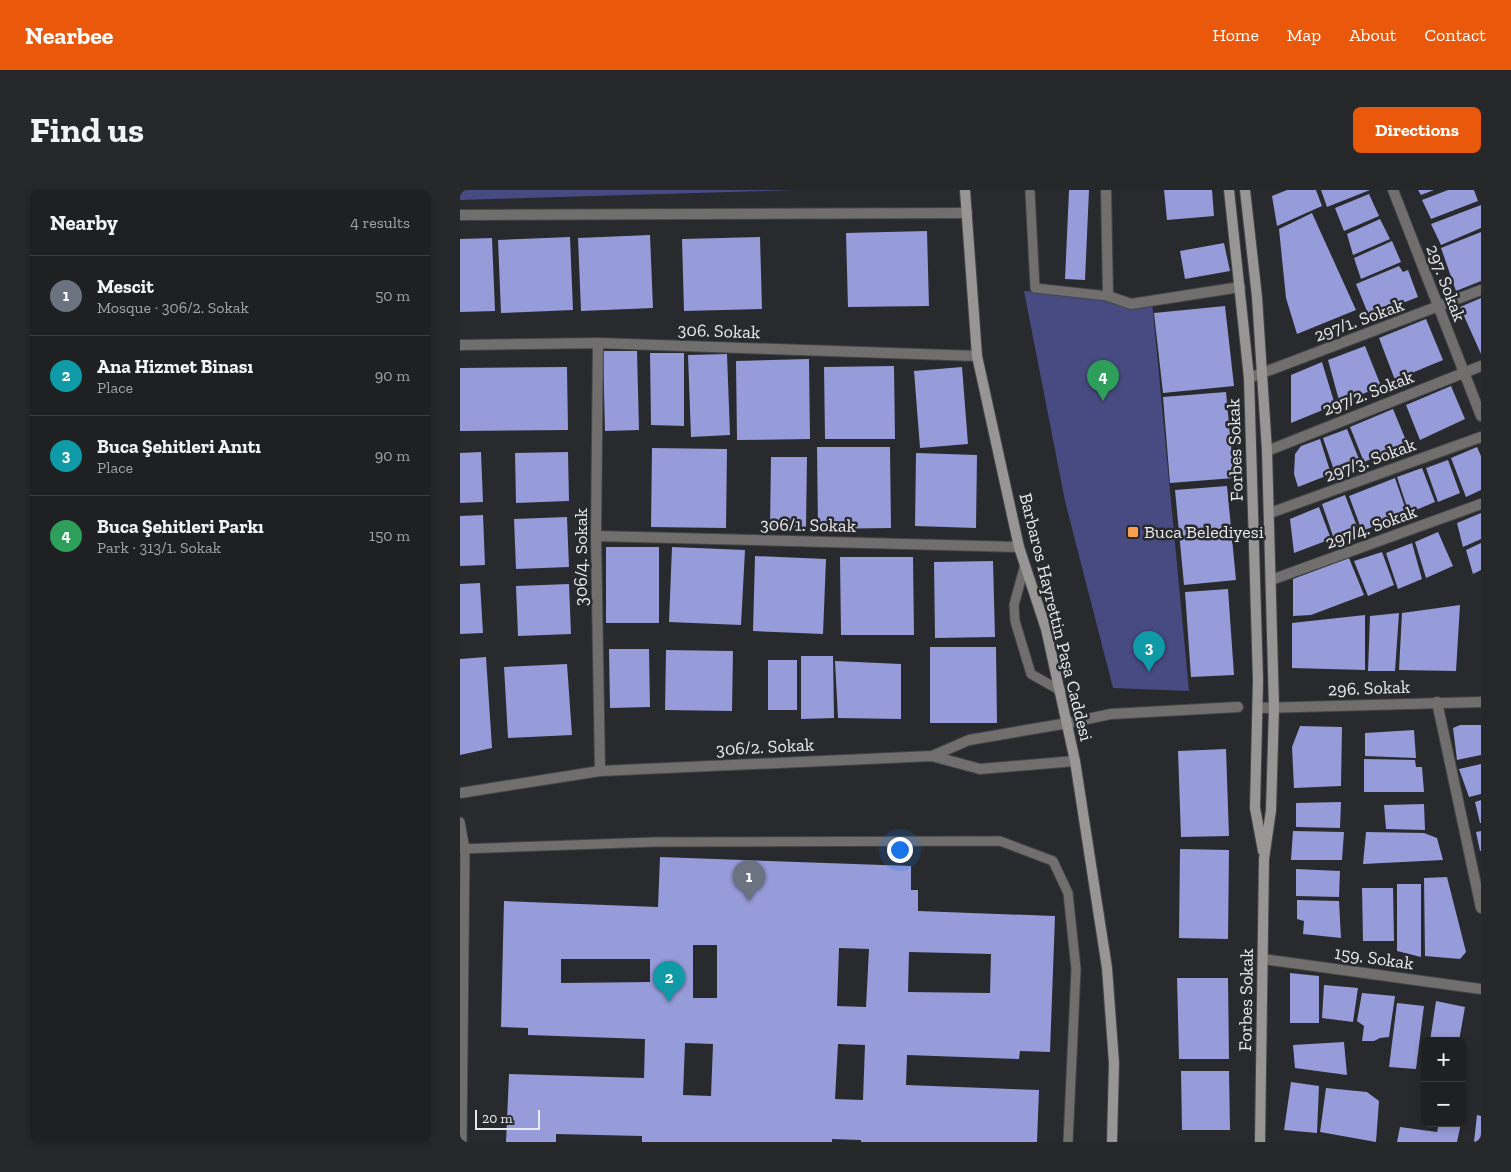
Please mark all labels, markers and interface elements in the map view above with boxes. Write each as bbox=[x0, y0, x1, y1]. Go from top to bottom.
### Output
text: Nearbee bbox=[25, 21, 113, 50]
text: Home bbox=[1212, 24, 1259, 46]
text: Map bbox=[1287, 24, 1321, 46]
text: About bbox=[1349, 24, 1396, 46]
text: Contact bbox=[1424, 24, 1486, 46]
button: Directions bbox=[1353, 107, 1481, 153]
text: Find us bbox=[30, 109, 144, 151]
text: Nearby bbox=[50, 210, 118, 235]
text: 4 results bbox=[350, 213, 410, 232]
street label: 297. Sokak bbox=[1421, 241, 1471, 325]
text: Mescit bbox=[97, 275, 154, 298]
text: 1 bbox=[63, 286, 69, 305]
text: 50 m bbox=[375, 286, 410, 305]
street label: 297/1. Sokak bbox=[1311, 293, 1408, 346]
text: Mosque · 306/2. Sokak bbox=[97, 298, 249, 317]
street label: 306. Sokak bbox=[677, 319, 761, 343]
text: Ana Hizmet Binası bbox=[97, 355, 253, 378]
pin: 4 bbox=[1087, 360, 1119, 401]
street label: 297/2. Sokak bbox=[1319, 365, 1417, 420]
text: 2 bbox=[62, 366, 70, 385]
text: 90 m bbox=[375, 366, 410, 385]
text: Place bbox=[97, 378, 133, 397]
street label: Forbes Sokak bbox=[1222, 398, 1248, 502]
street label: 297/3. Sokak bbox=[1321, 433, 1419, 487]
text: Buca Şehitleri Anıtı bbox=[97, 435, 261, 458]
text: 3 bbox=[62, 446, 70, 465]
text: 90 m bbox=[375, 446, 410, 465]
text: Place bbox=[97, 458, 133, 477]
street label: Barbaros Hayrettin Paşa Caddesi bbox=[1014, 491, 1098, 743]
street label: 297/4. Sokak bbox=[1322, 500, 1420, 554]
street label: 306/4. Sokak bbox=[570, 507, 592, 606]
street label: 306/1. Sokak bbox=[760, 513, 857, 537]
text: Buca Şehitleri Parkı bbox=[97, 515, 264, 538]
place label: Buca Belediyesi bbox=[1144, 521, 1264, 543]
marker: Buca Belediyesi bbox=[1126, 525, 1140, 539]
text: 4 bbox=[61, 526, 71, 545]
text: 150 m bbox=[369, 526, 410, 545]
text: Park · 313/1. Sokak bbox=[97, 538, 221, 557]
pin: 3 bbox=[1133, 631, 1165, 672]
street label: 296. Sokak bbox=[1328, 676, 1411, 700]
street label: 306/2. Sokak bbox=[715, 733, 815, 761]
your location bbox=[887, 837, 913, 863]
pin: 1 bbox=[733, 860, 765, 901]
street label: 159. Sokak bbox=[1333, 942, 1416, 975]
street label: Forbes Sokak bbox=[1234, 948, 1258, 1052]
pin: 2 bbox=[653, 961, 685, 1002]
map controls bbox=[1421, 1037, 1466, 1127]
button: + bbox=[1421, 1037, 1466, 1082]
button: − bbox=[1421, 1082, 1466, 1127]
scale bar bbox=[475, 1107, 540, 1130]
text: 20 m bbox=[482, 1110, 513, 1127]

